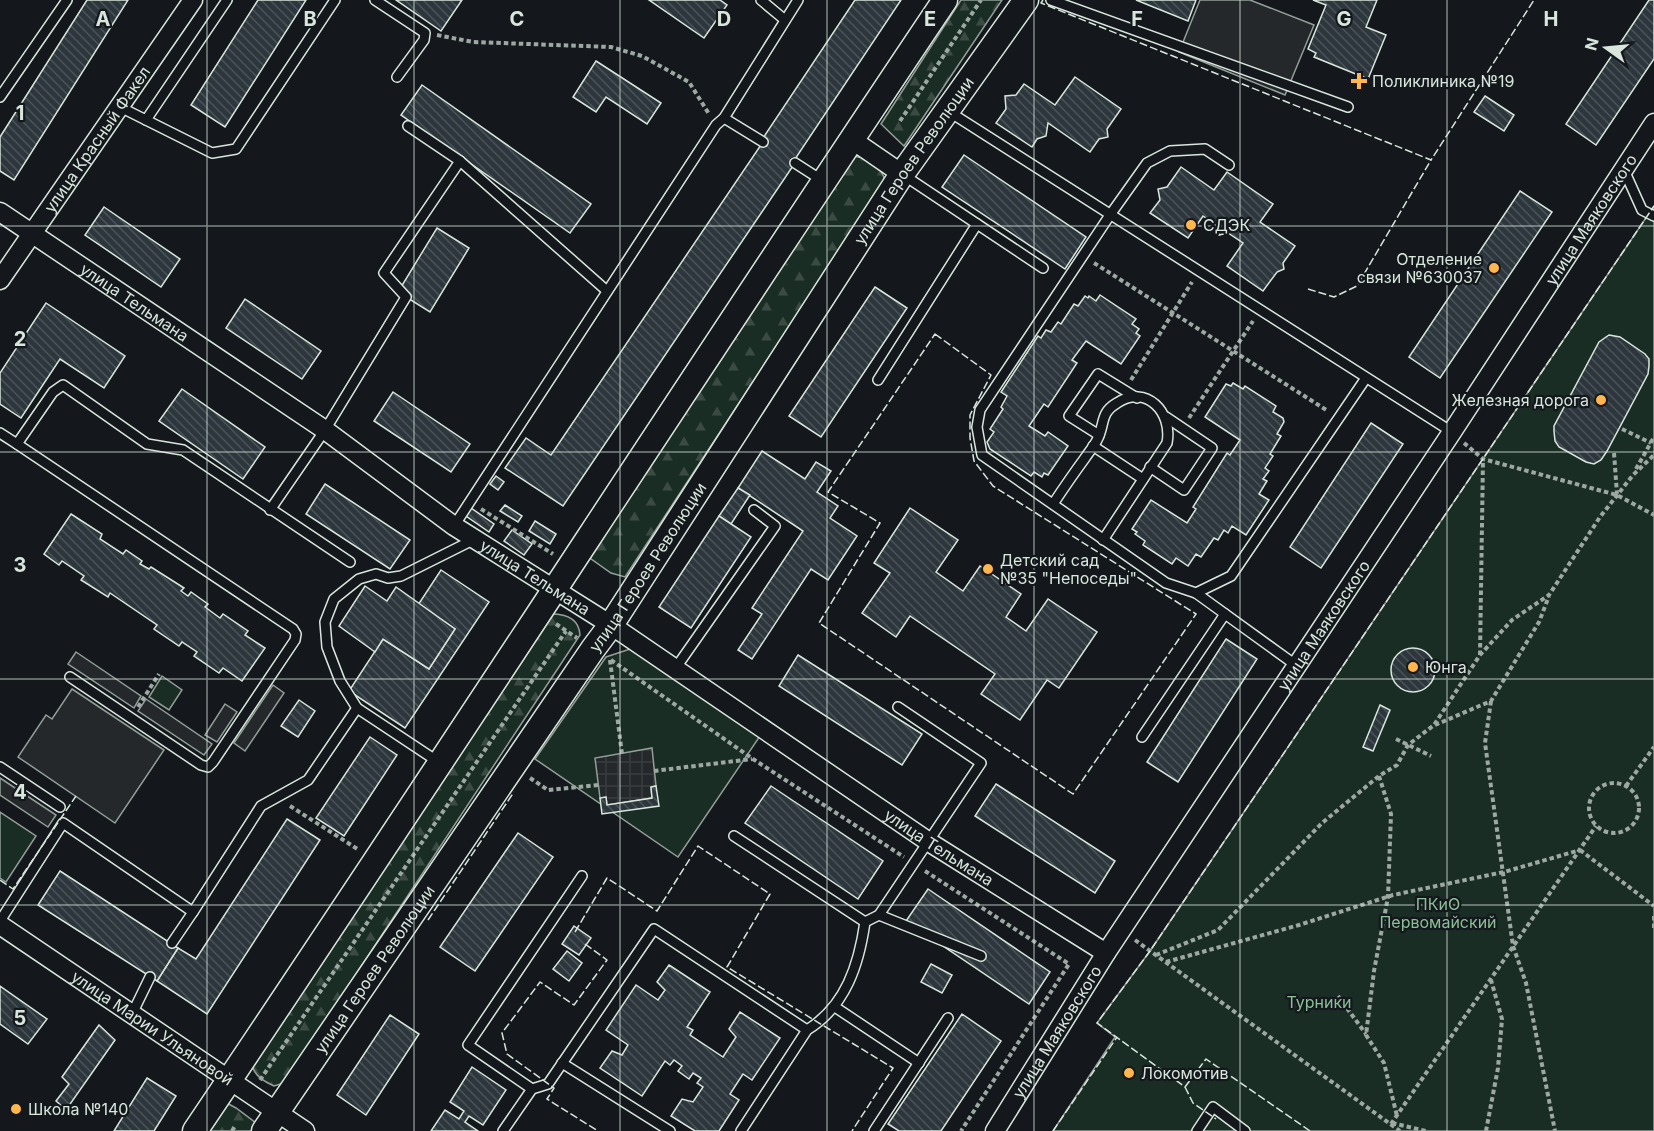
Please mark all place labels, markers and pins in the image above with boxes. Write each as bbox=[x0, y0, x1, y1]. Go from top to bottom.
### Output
place label: Поликлиника №19 bbox=[1372, 71, 1514, 91]
marker: Поликлиника №19 bbox=[1350, 72, 1368, 90]
place label: СДЭК bbox=[1203, 215, 1250, 235]
marker: СДЭК bbox=[1184, 218, 1198, 232]
place label: Отделение связи №630037 bbox=[1357, 249, 1482, 287]
marker: Отделение связи №630037 bbox=[1487, 261, 1501, 275]
place label: Железная дорога bbox=[1452, 390, 1589, 410]
marker: Железная дорога bbox=[1594, 393, 1608, 407]
place label: Детский сад №35 "Непоседы" bbox=[1000, 550, 1137, 588]
marker: Детский сад №35 "Непоседы" bbox=[981, 562, 995, 576]
place label: Юнга bbox=[1425, 657, 1467, 677]
marker: Юнга bbox=[1406, 660, 1420, 674]
place label: Локомотив bbox=[1141, 1063, 1229, 1083]
marker: Локомотив bbox=[1122, 1066, 1136, 1080]
place label: Школа №140 bbox=[28, 1099, 128, 1119]
marker: Школа №140 bbox=[9, 1102, 23, 1116]

